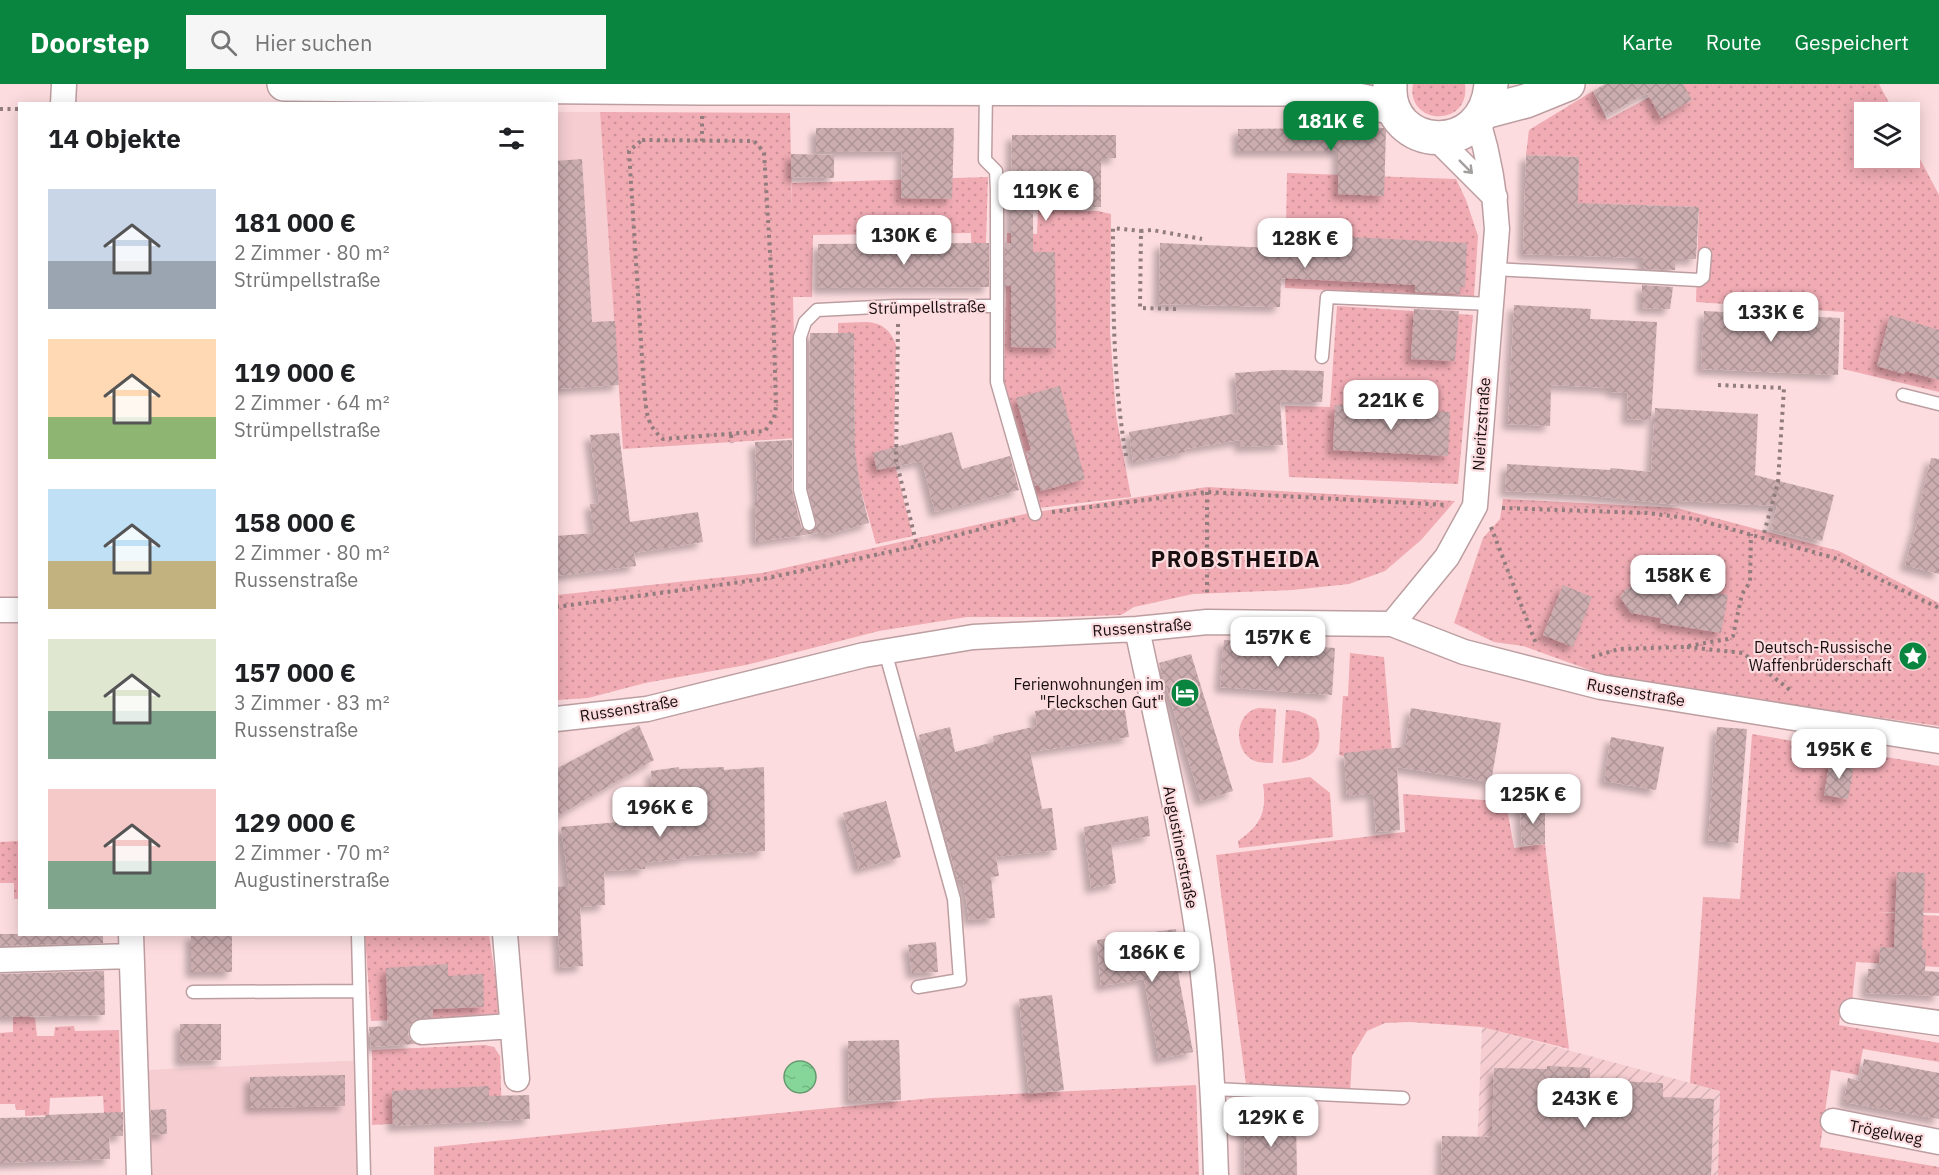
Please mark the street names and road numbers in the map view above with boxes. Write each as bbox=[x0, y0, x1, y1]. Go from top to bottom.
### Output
street label: Strümpellstraße bbox=[868, 296, 986, 318]
street label: Nieritzstraße bbox=[1468, 376, 1494, 471]
street label: Russenstraße bbox=[1092, 614, 1192, 640]
street label: Russenstraße bbox=[1585, 674, 1687, 711]
street label: Russenstraße bbox=[578, 690, 680, 726]
street label: Augustinerstraße bbox=[1159, 784, 1203, 910]
street label: Trögelweg bbox=[1848, 1115, 1925, 1149]

